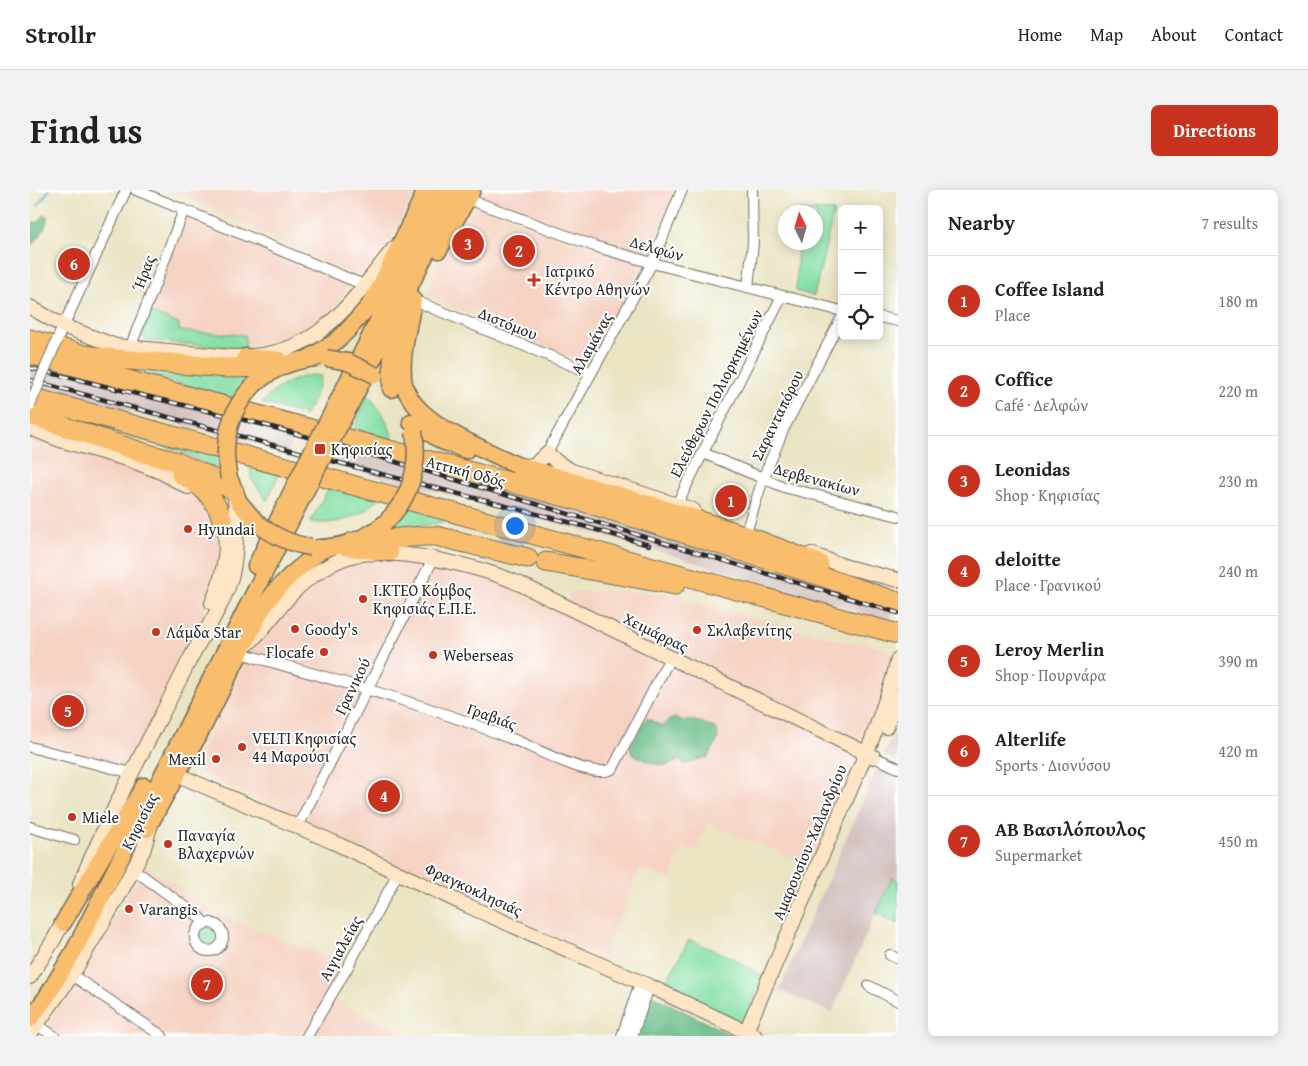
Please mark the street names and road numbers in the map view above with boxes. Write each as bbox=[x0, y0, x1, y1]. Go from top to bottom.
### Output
street label: Δελφών bbox=[627, 229, 687, 267]
street label: Ήρας bbox=[125, 251, 161, 295]
street label: Διστόμου bbox=[475, 300, 541, 346]
street label: Ελεύθερων Πολιορκημένων bbox=[663, 305, 769, 481]
street label: Αλαμάνας bbox=[564, 307, 618, 379]
street label: Σαρανταπόρου bbox=[745, 366, 809, 464]
street label: Αττική Οδός bbox=[424, 449, 508, 493]
street label: Δερβενακίων bbox=[771, 456, 863, 502]
street label: Χειμάρρας bbox=[619, 606, 693, 658]
street label: Γρανικού bbox=[328, 653, 376, 719]
street label: Γραβιάς bbox=[464, 696, 520, 736]
street label: Αμαρουσίου-Χαλανδρίου bbox=[765, 761, 853, 923]
street label: Κηφισίας bbox=[114, 788, 164, 854]
street label: Φραγκοκλησιάς bbox=[421, 856, 527, 922]
street label: Αιγιαλείας bbox=[312, 911, 368, 985]

